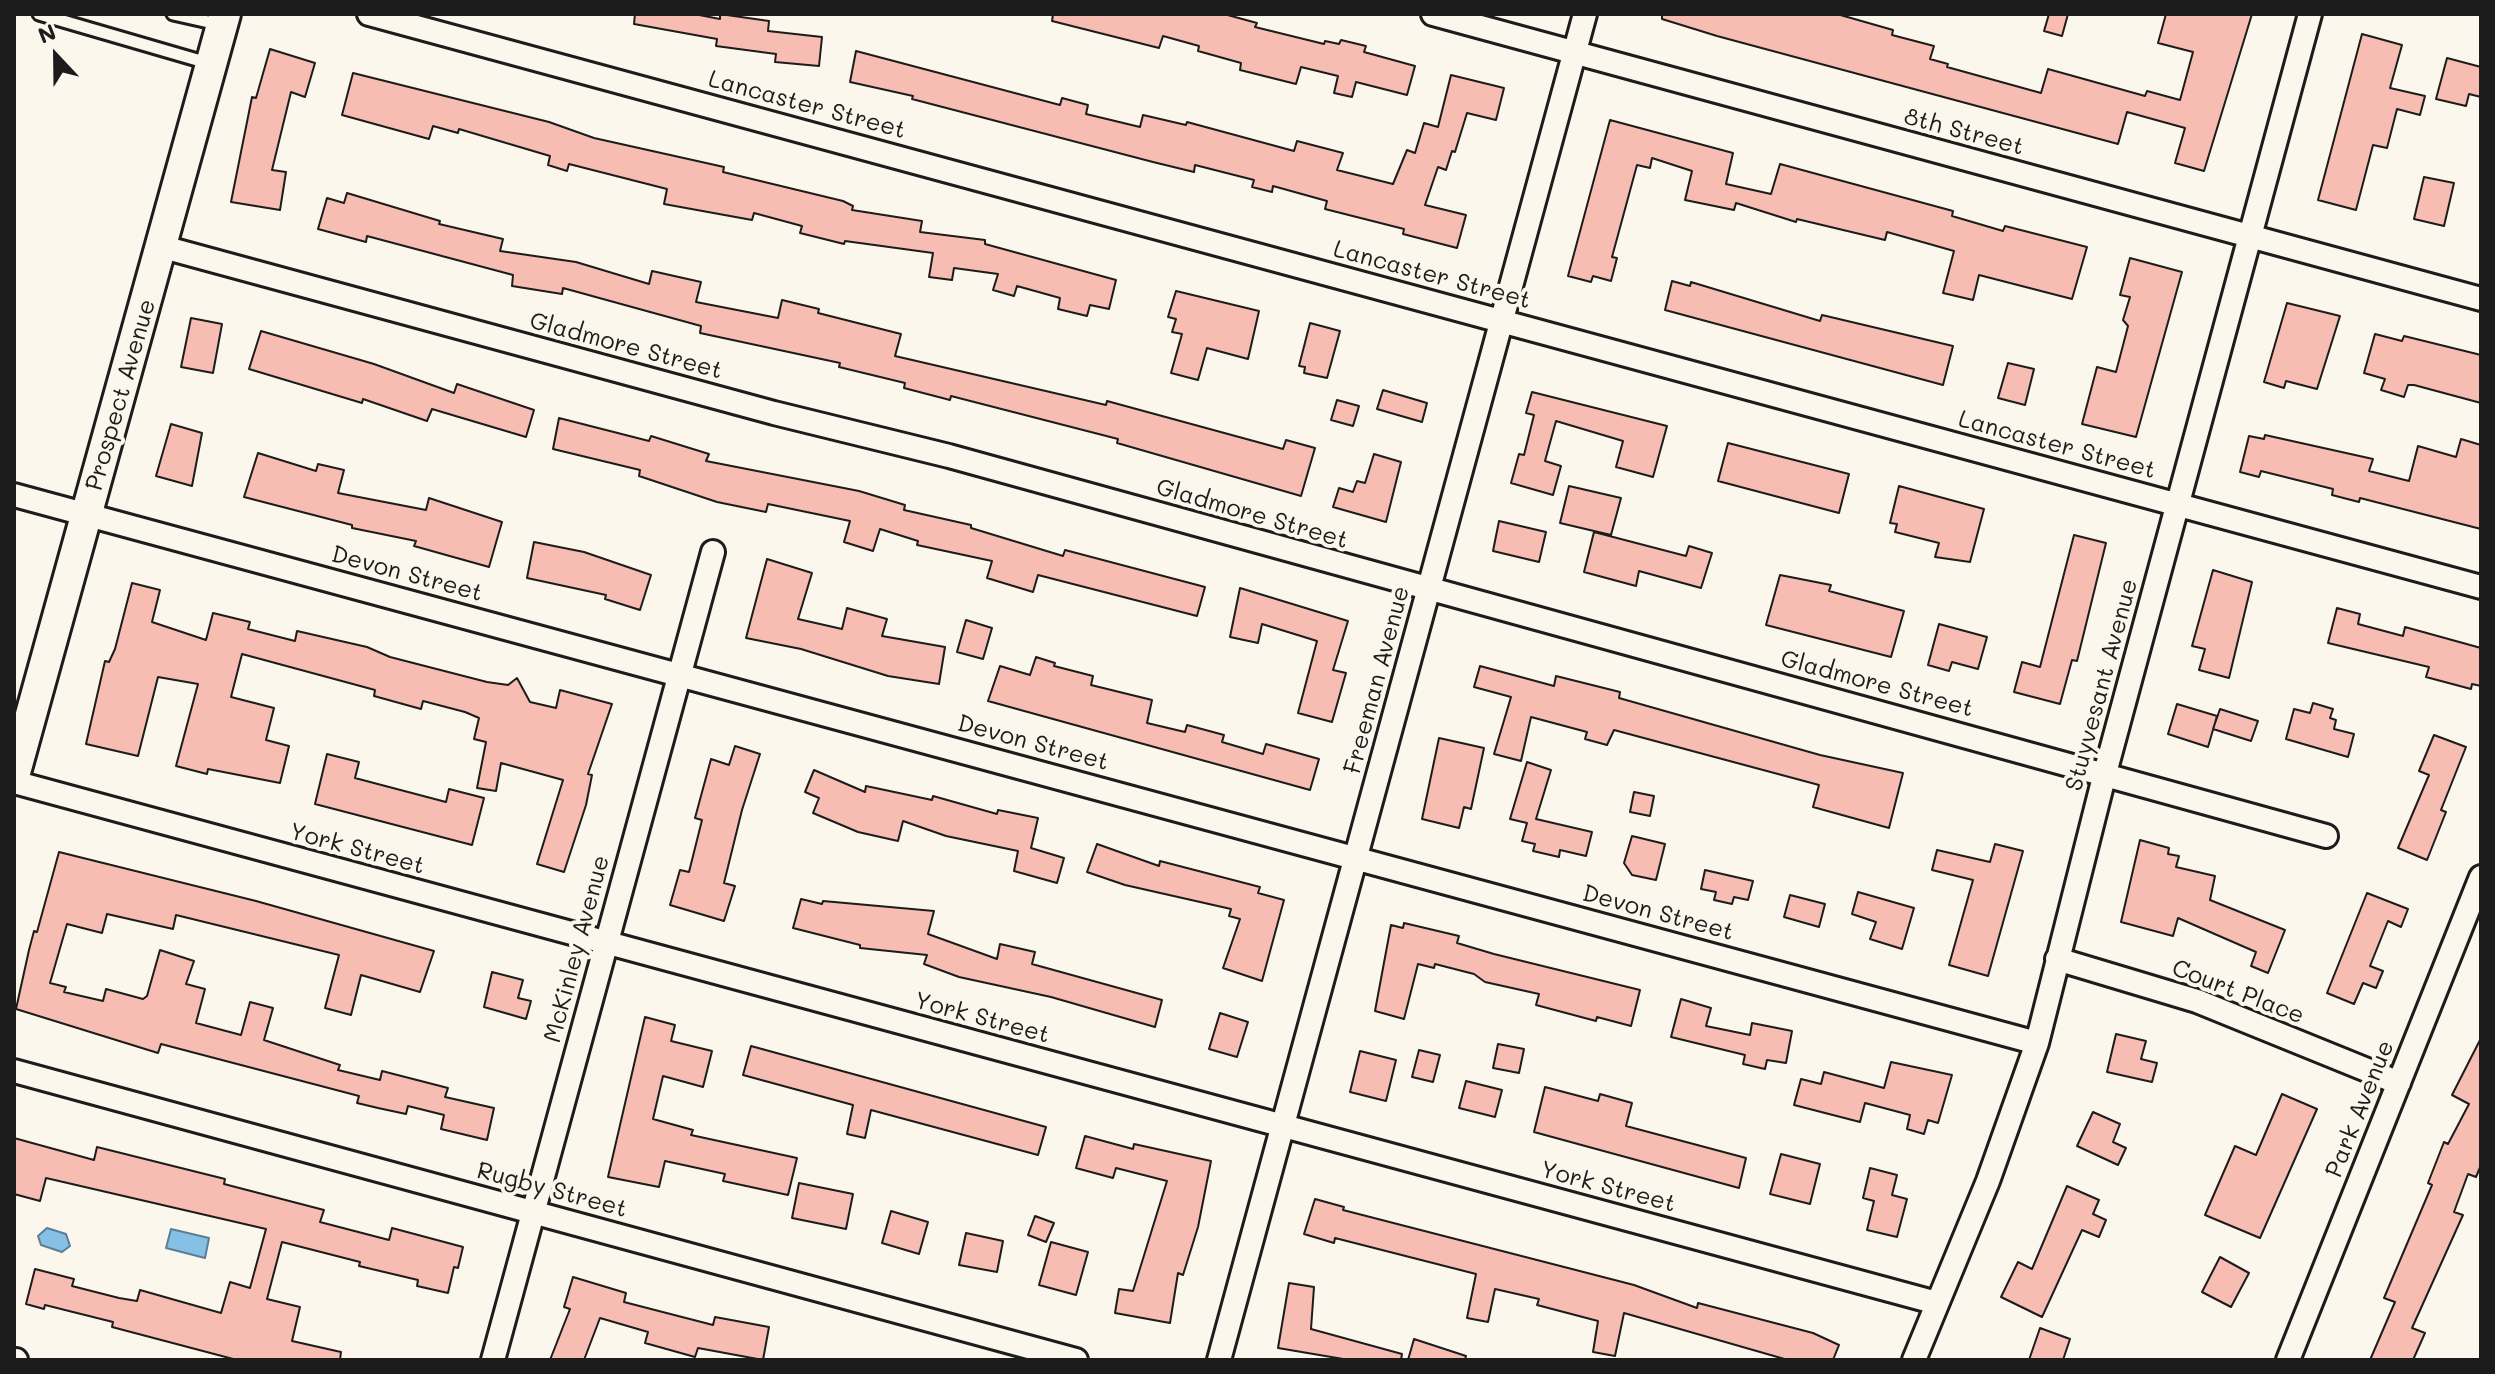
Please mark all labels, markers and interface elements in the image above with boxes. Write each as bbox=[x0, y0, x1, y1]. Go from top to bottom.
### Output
north arrow bbox=[16, 16, 96, 96]
text: N bbox=[34, 17, 60, 50]
street label: Lancaster Street bbox=[705, 65, 909, 145]
street label: 8th Street bbox=[1901, 102, 2027, 162]
street label: Lancaster Street bbox=[1330, 235, 1534, 315]
street label: Prospect Avenue bbox=[80, 296, 162, 494]
street label: Gladmore Street bbox=[526, 306, 726, 386]
street label: Lancaster Street bbox=[1955, 405, 2159, 485]
street label: Gladmore Street bbox=[1153, 473, 1351, 555]
street label: Devon Street bbox=[328, 540, 486, 608]
street label: Stuyvesant Avenue bbox=[2060, 576, 2144, 794]
street label: Freeman Avenue bbox=[1338, 583, 1416, 777]
street label: Gladmore Street bbox=[1777, 644, 1977, 724]
street label: Devon Street bbox=[954, 709, 1112, 777]
street label: York Street bbox=[286, 817, 428, 881]
street label: McKinley Avenue bbox=[538, 852, 616, 1046]
street label: Devon Street bbox=[1579, 879, 1737, 947]
street label: Court Place bbox=[2168, 954, 2308, 1030]
street label: York Street bbox=[911, 986, 1053, 1050]
street label: Park Avenue bbox=[2319, 1036, 2401, 1182]
street label: York Street bbox=[1537, 1155, 1679, 1219]
street label: Rugby Street bbox=[474, 1156, 630, 1224]

